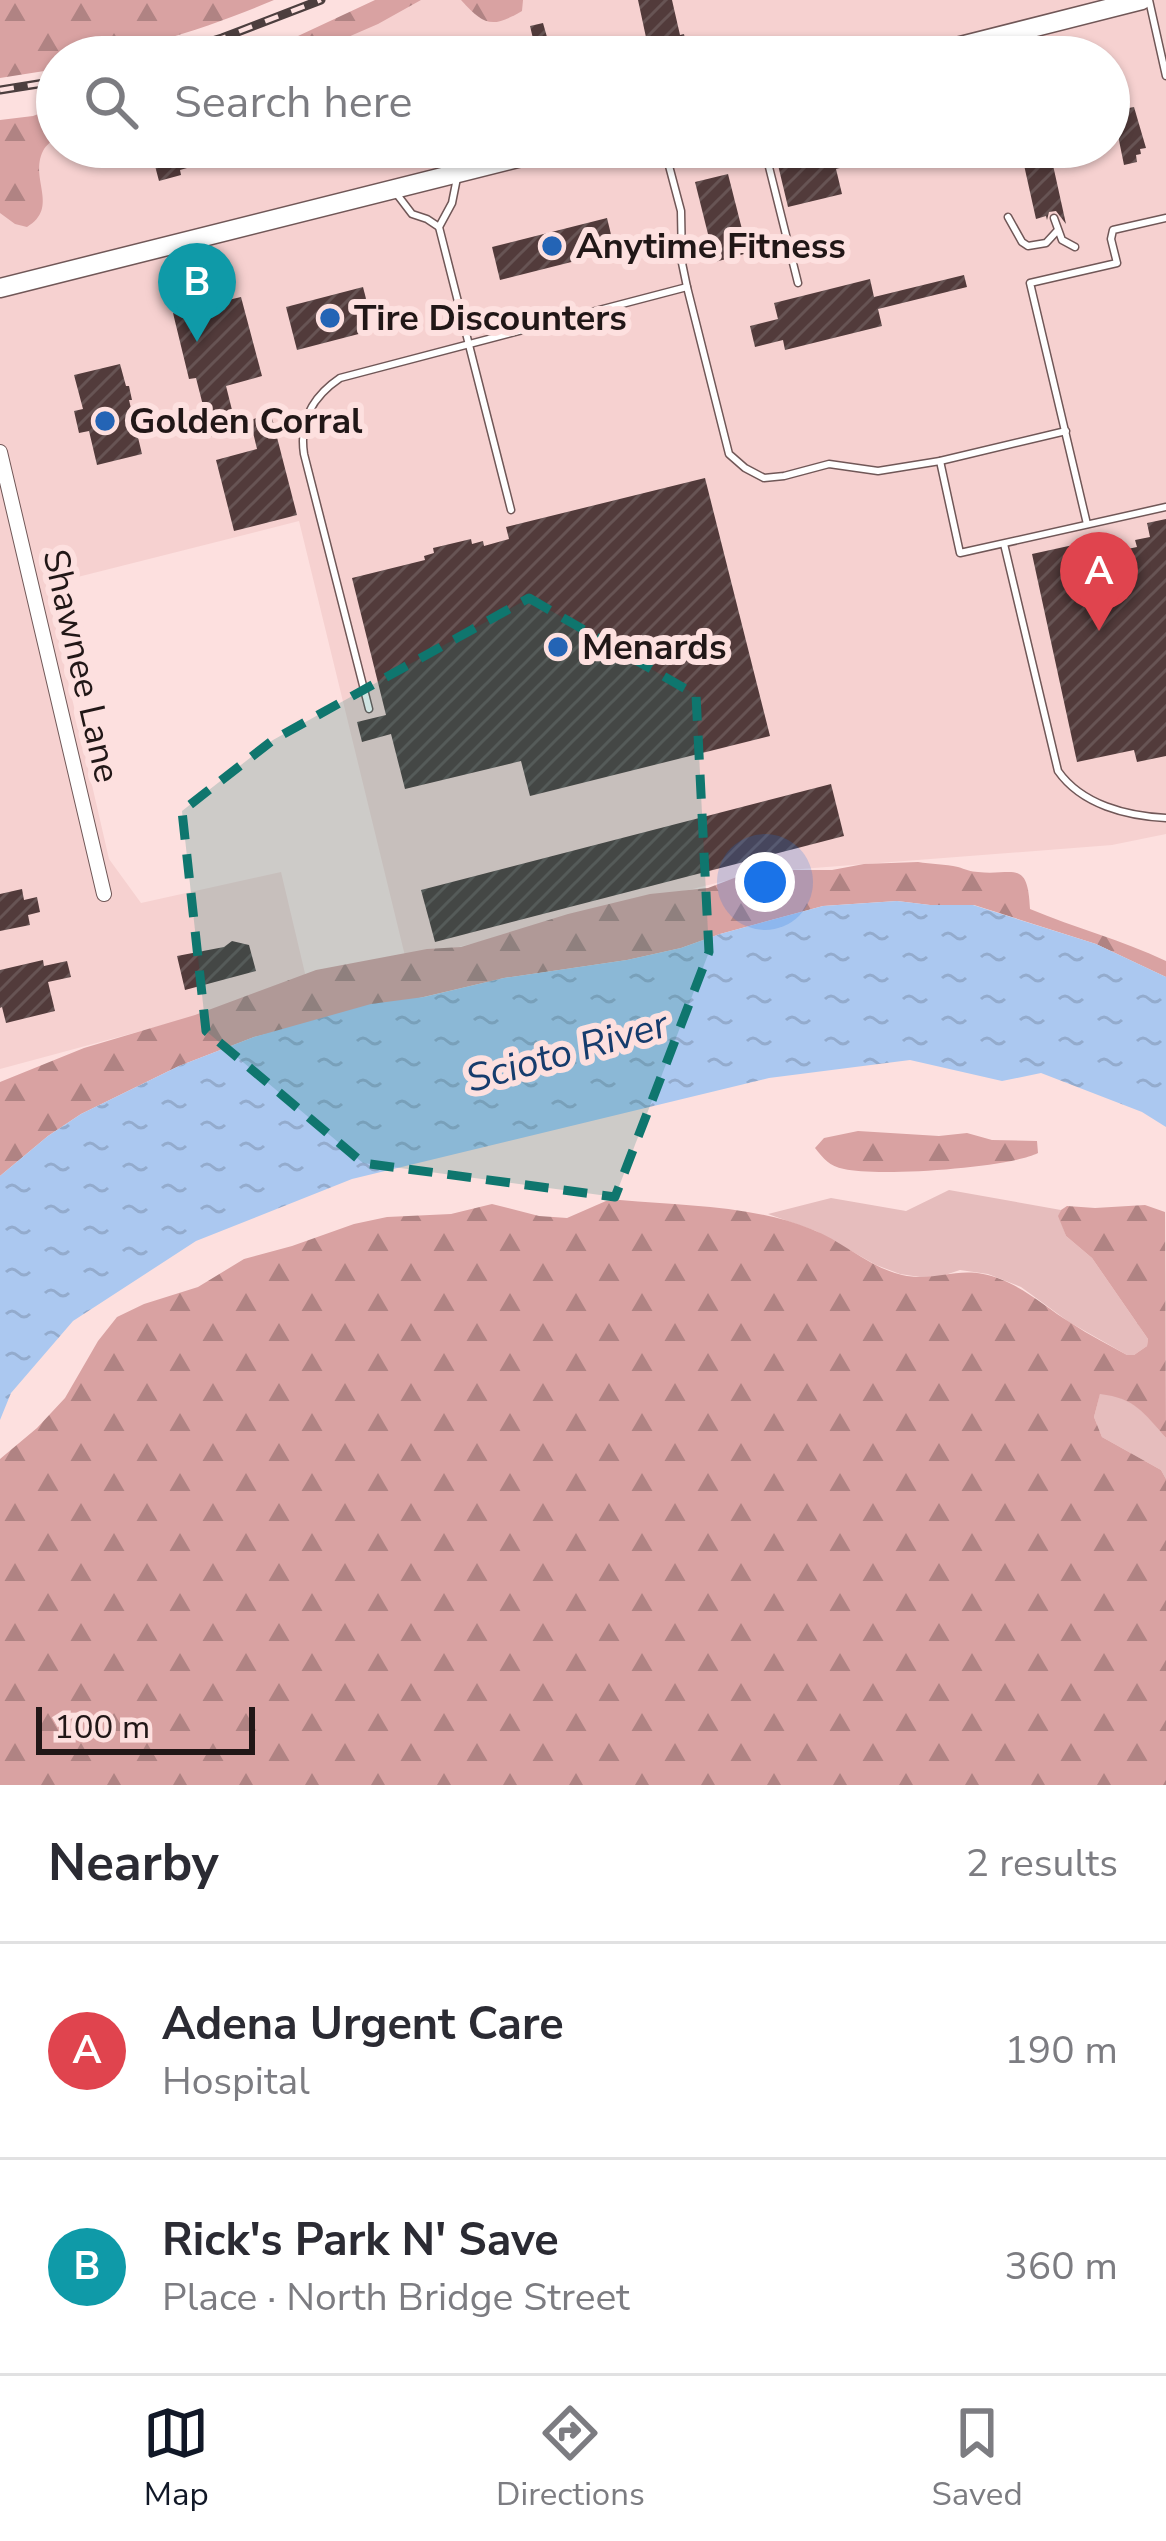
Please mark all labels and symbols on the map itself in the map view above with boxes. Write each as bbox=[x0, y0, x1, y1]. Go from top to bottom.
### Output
place label: Anytime Fitness bbox=[576, 222, 846, 271]
marker: Anytime Fitness bbox=[539, 233, 565, 259]
pin: B bbox=[158, 243, 236, 342]
place label: Tire Discounters bbox=[354, 294, 627, 343]
marker: Tire Discounters bbox=[317, 305, 343, 331]
place label: Golden Corral bbox=[129, 397, 363, 446]
marker: Golden Corral bbox=[92, 408, 118, 434]
pin: A bbox=[1060, 532, 1138, 631]
street label: Shawnee Lane bbox=[30, 545, 132, 787]
place label: Menards bbox=[582, 623, 727, 672]
marker: Menards bbox=[545, 634, 571, 660]
your location bbox=[735, 852, 795, 912]
water label: Scioto River bbox=[460, 998, 675, 1106]
scale bar bbox=[36, 1701, 255, 1754]

